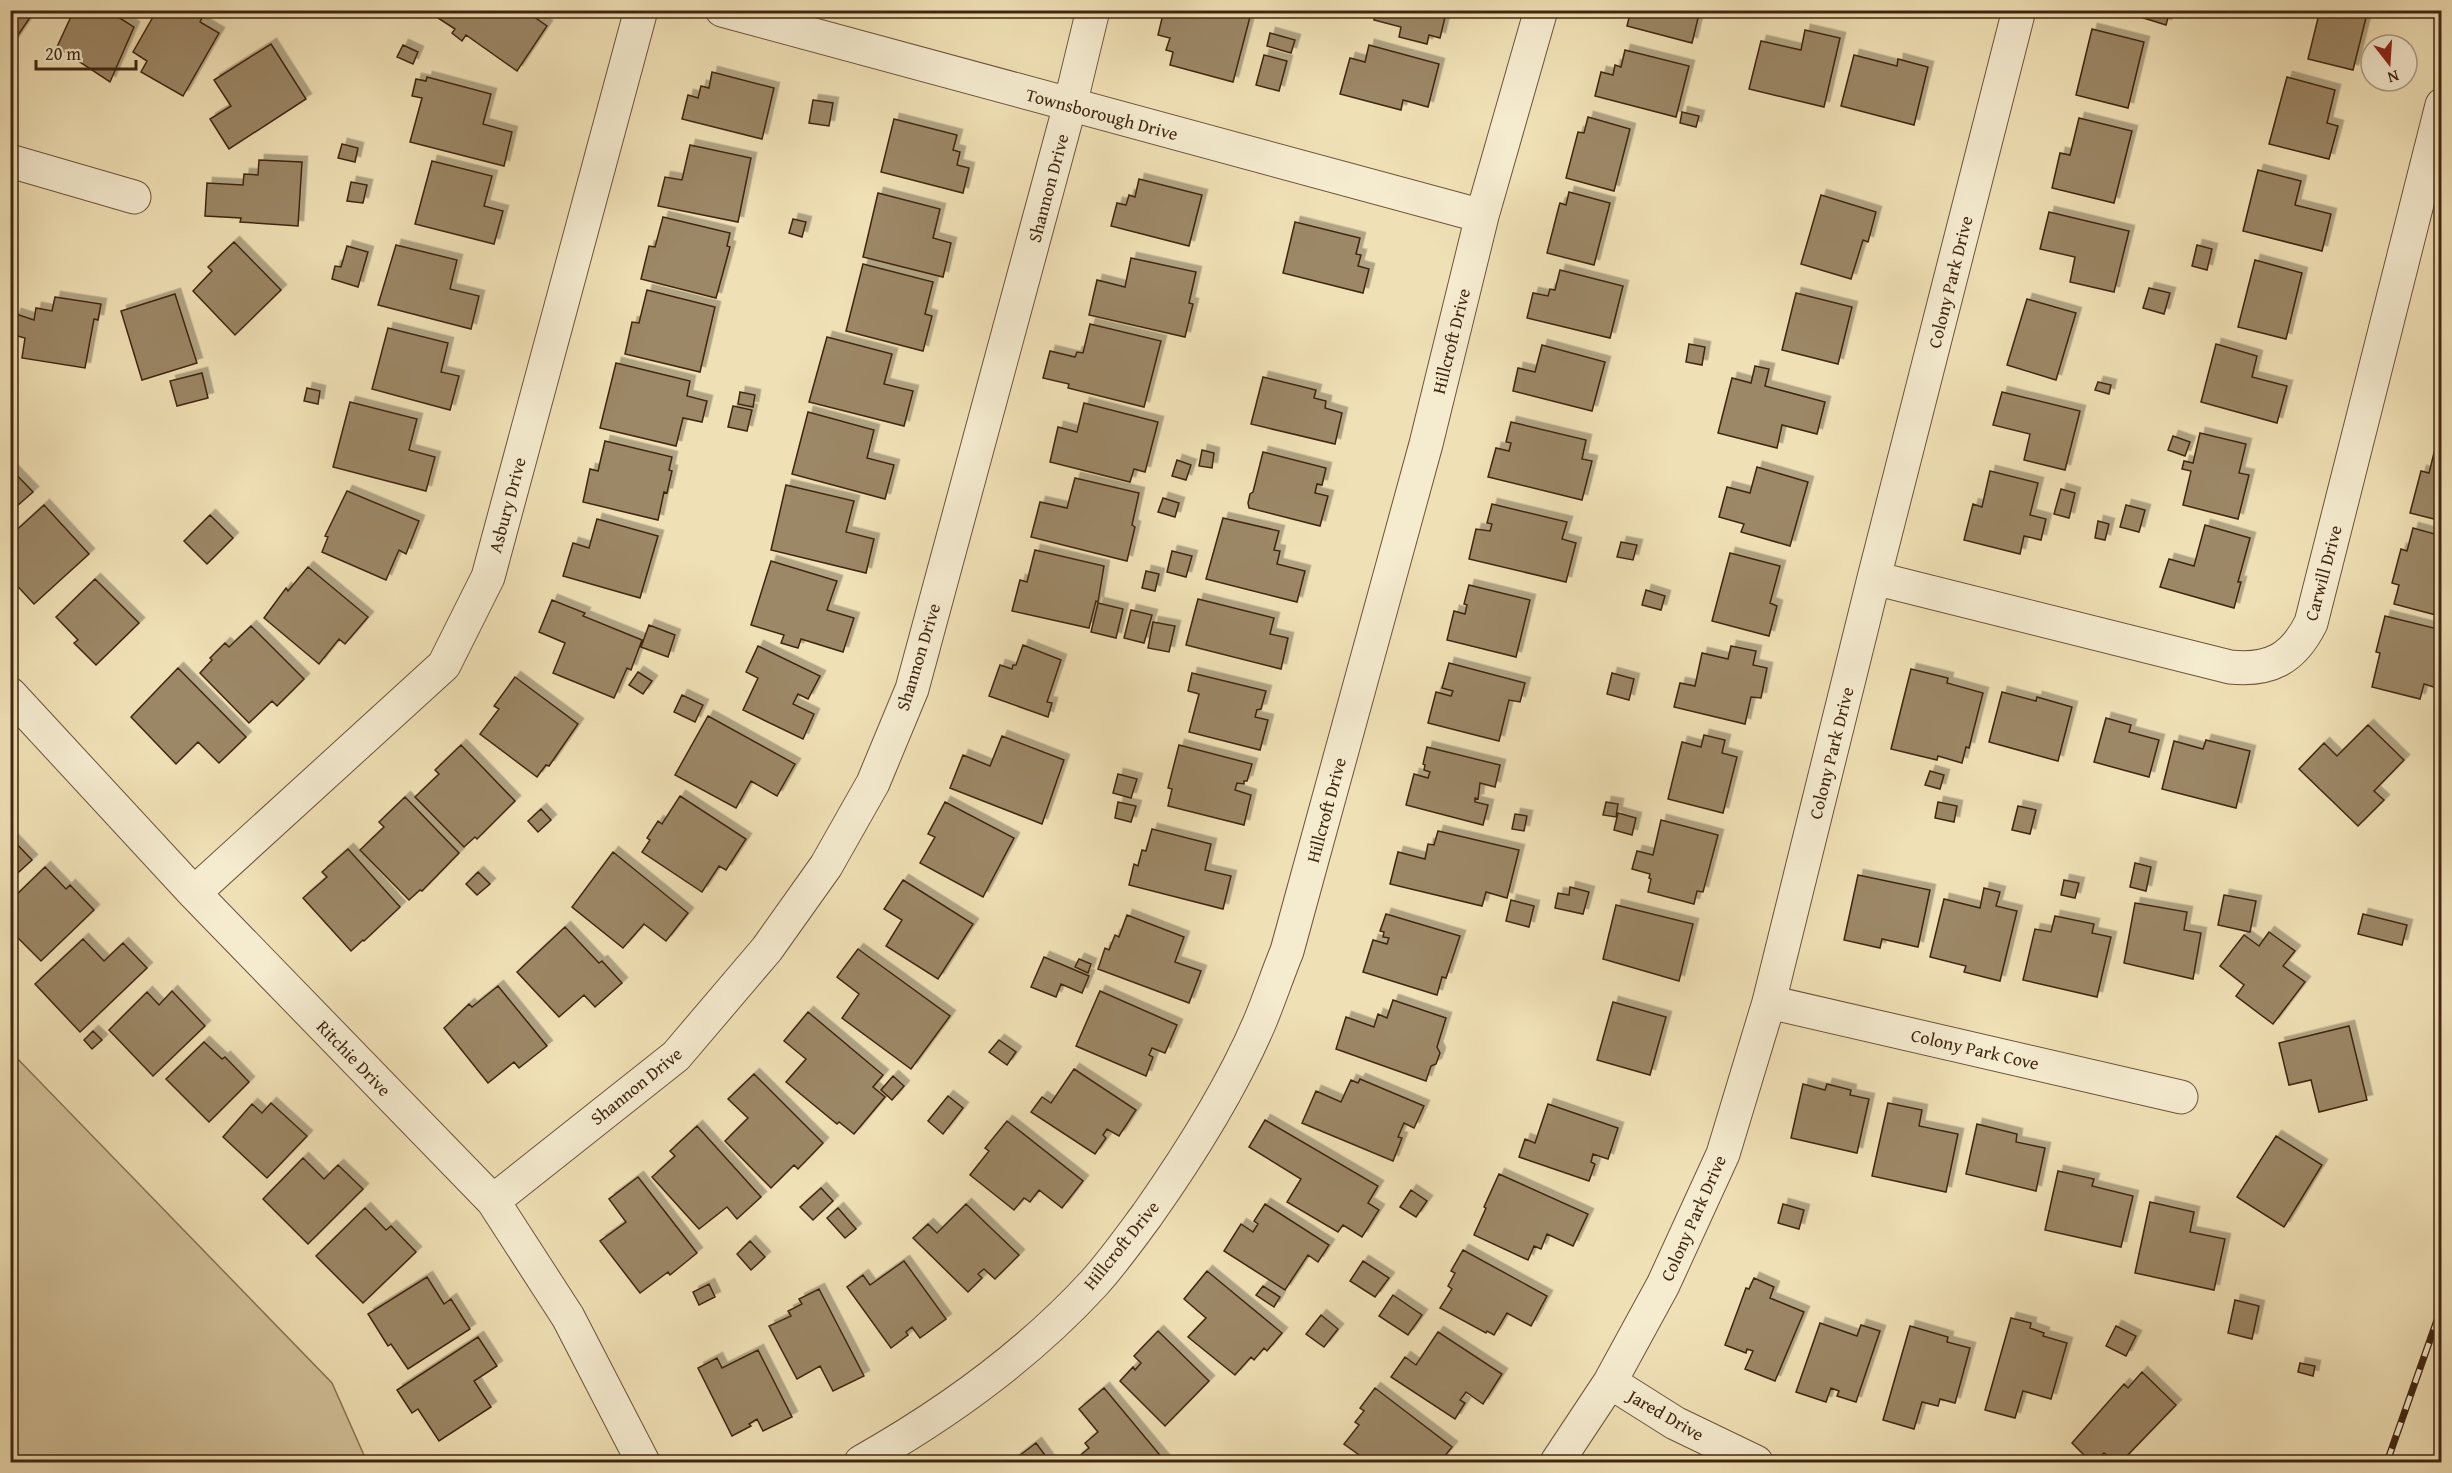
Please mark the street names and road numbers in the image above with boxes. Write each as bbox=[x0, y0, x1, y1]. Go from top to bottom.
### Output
street label: Townsborough Drive bbox=[1023, 81, 1181, 147]
street label: Shannon Drive bbox=[1021, 131, 1075, 245]
street label: Colony Park Drive bbox=[1921, 213, 1979, 351]
street label: Hillcroft Drive bbox=[1425, 285, 1477, 397]
street label: Asbury Drive bbox=[481, 454, 533, 556]
street label: Carwill Drive bbox=[2297, 522, 2349, 624]
street label: Shannon Drive bbox=[889, 600, 947, 714]
street label: Colony Park Drive bbox=[1802, 684, 1860, 822]
street label: Hillcroft Drive bbox=[1299, 754, 1353, 866]
street label: Ritchie Drive bbox=[310, 1014, 398, 1102]
street label: Colony Park Cove bbox=[1908, 1021, 2042, 1077]
street label: Shannon Drive bbox=[584, 1040, 688, 1132]
street label: Colony Park Drive bbox=[1653, 1151, 1733, 1285]
street label: Hillcroft Drive bbox=[1077, 1195, 1165, 1295]
street label: Jared Drive bbox=[1621, 1381, 1709, 1448]

